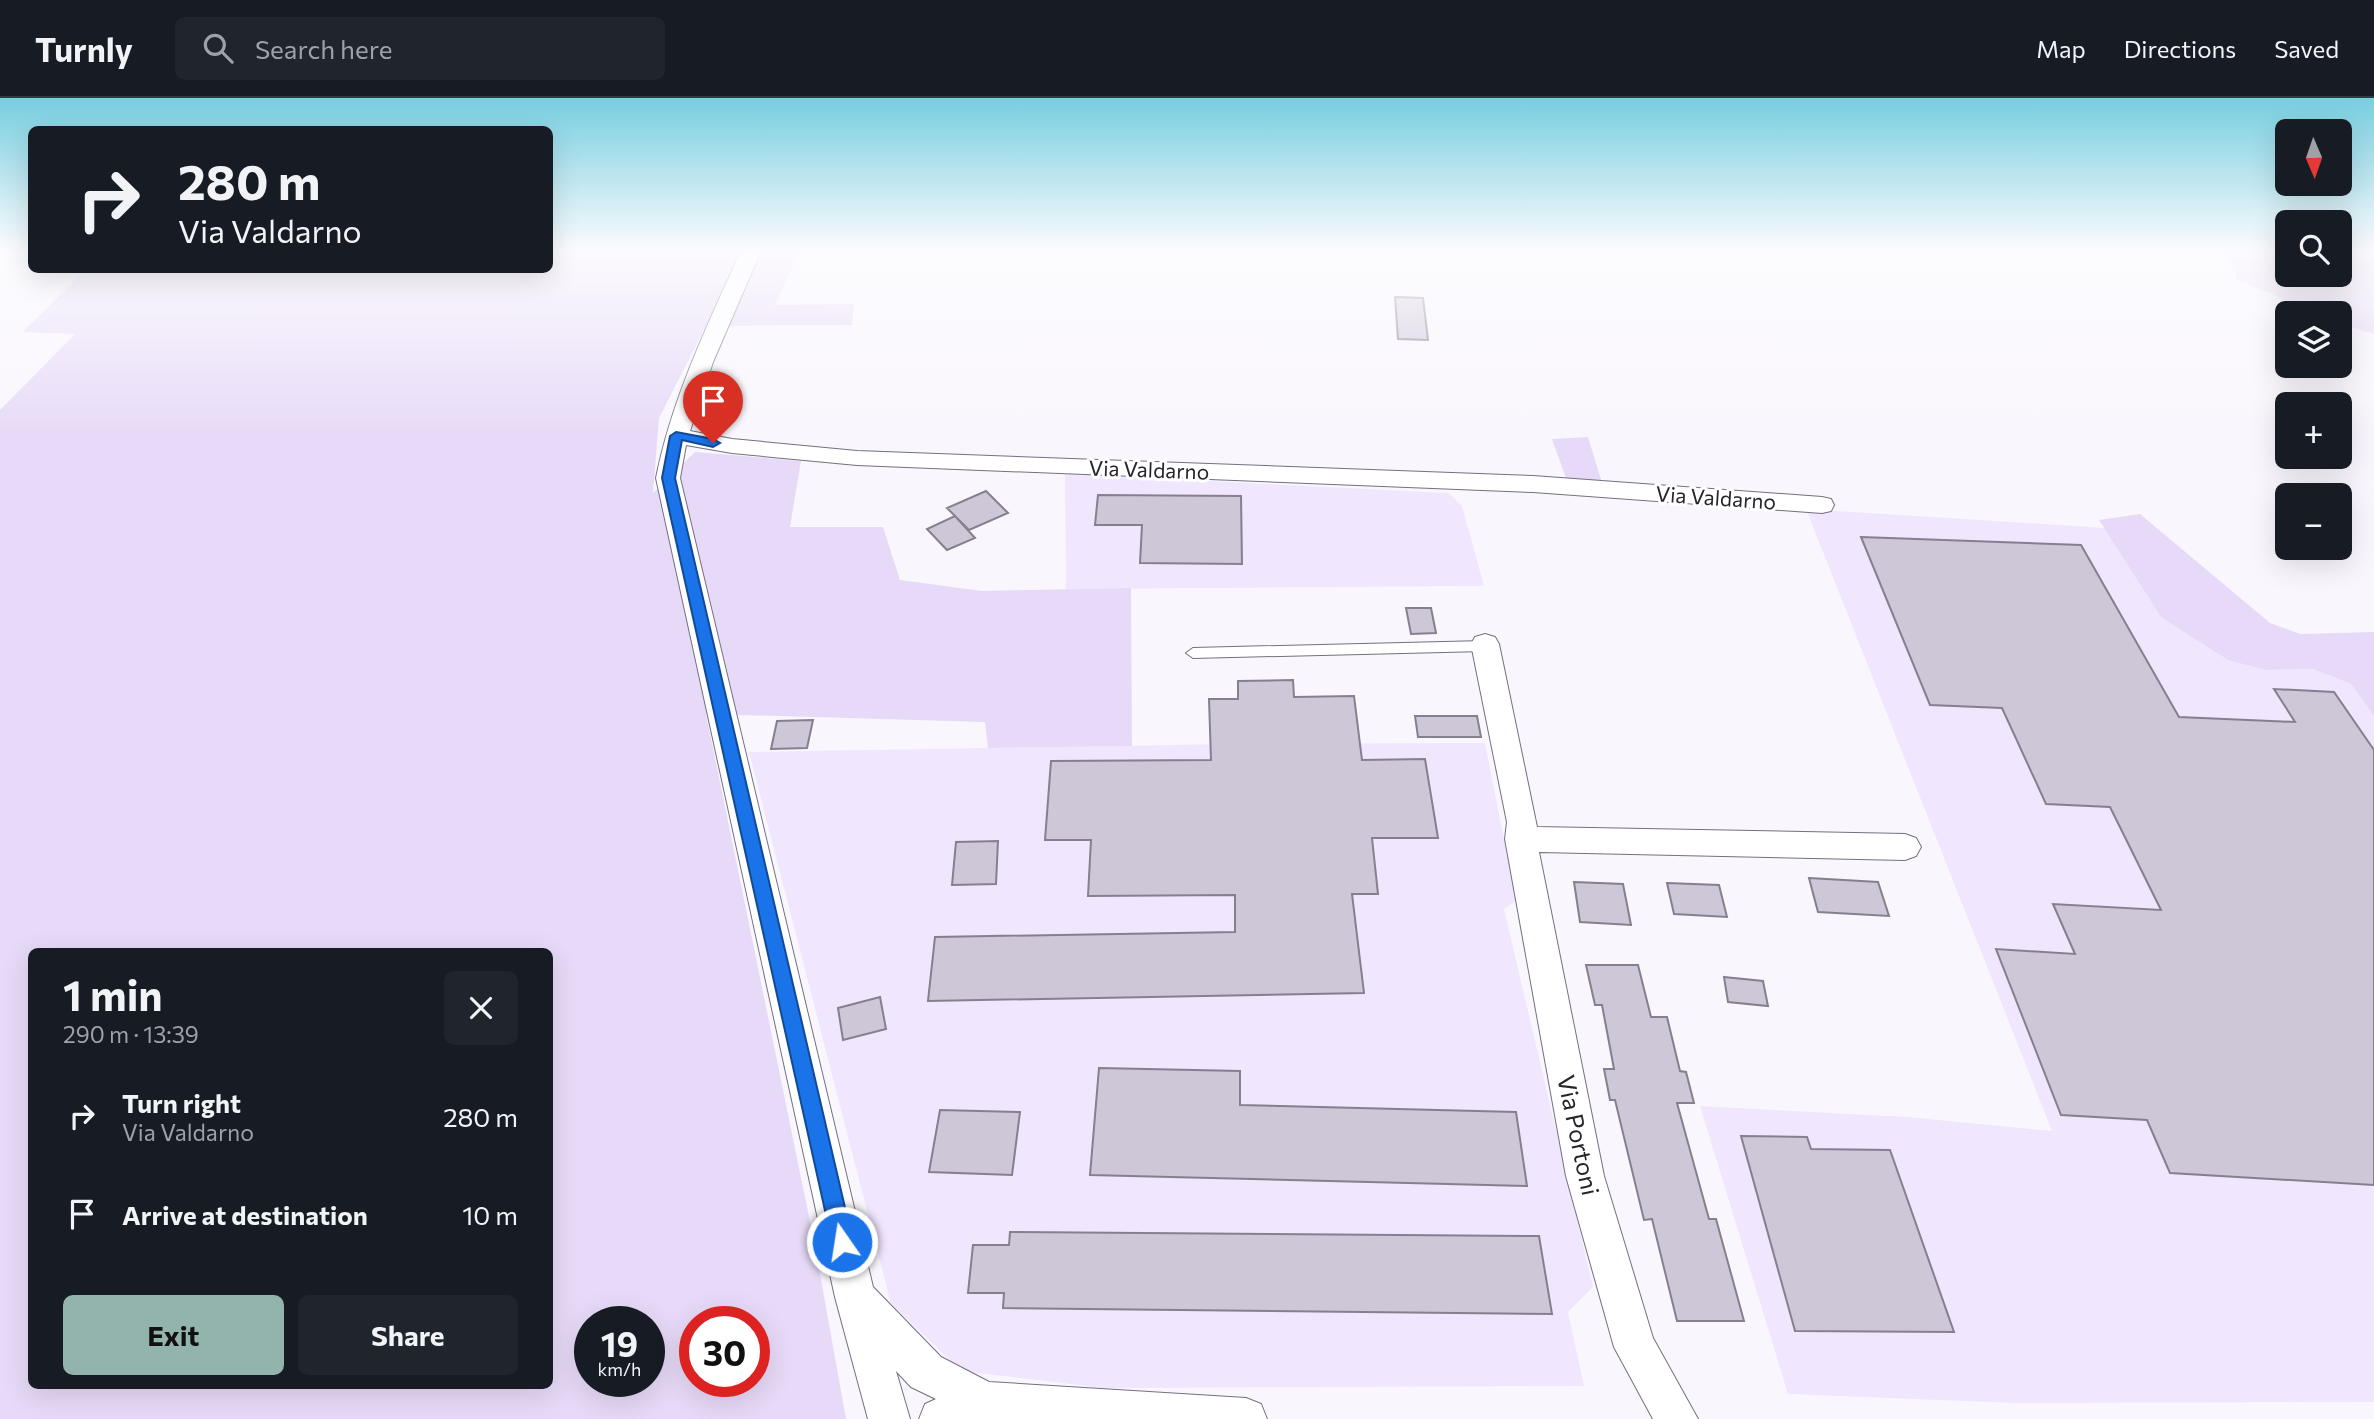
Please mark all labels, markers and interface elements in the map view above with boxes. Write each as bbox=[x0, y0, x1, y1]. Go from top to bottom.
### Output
search box bbox=[175, 17, 665, 80]
text: Turnly bbox=[35, 28, 133, 69]
icon: search bbox=[199, 29, 237, 67]
text: Search here bbox=[255, 33, 392, 64]
text: Map bbox=[2036, 34, 2086, 63]
text: Directions bbox=[2124, 34, 2236, 63]
text: Saved bbox=[2274, 34, 2339, 63]
north arrow bbox=[2275, 119, 2352, 196]
map controls bbox=[2275, 119, 2352, 560]
text: 280 m bbox=[178, 150, 321, 210]
icon: right bbox=[63, 154, 154, 245]
text: Via Valdarno bbox=[178, 210, 362, 250]
button: search bbox=[2275, 210, 2352, 287]
button: layers bbox=[2275, 301, 2352, 378]
pin bbox=[683, 371, 743, 443]
icon: arrive bbox=[694, 382, 732, 420]
button: + bbox=[2275, 392, 2352, 469]
street label: Via Valdarno bbox=[1088, 454, 1210, 484]
street label: Via Valdarno bbox=[1655, 480, 1777, 514]
button: − bbox=[2275, 483, 2352, 560]
text: 1 min bbox=[63, 968, 163, 1020]
button: close bbox=[444, 971, 518, 1045]
text: 290 m · 13:39 bbox=[63, 1020, 199, 1048]
street label: Via Portoni bbox=[1552, 1072, 1606, 1198]
text: Turn right bbox=[122, 1087, 241, 1118]
icon: right bbox=[63, 1097, 101, 1135]
text: 280 m bbox=[443, 1101, 518, 1132]
text: Via Valdarno bbox=[122, 1118, 254, 1146]
icon: arrive bbox=[63, 1195, 101, 1233]
text: Arrive at destination bbox=[122, 1199, 368, 1230]
text: 10 m bbox=[462, 1199, 518, 1230]
position arrow bbox=[805, 1205, 879, 1279]
button: Exit bbox=[63, 1295, 284, 1375]
button: Share bbox=[298, 1295, 518, 1375]
speed limit sign: 30 bbox=[679, 1306, 770, 1397]
text: 19 bbox=[601, 1321, 638, 1364]
text: km/h bbox=[598, 1358, 641, 1380]

